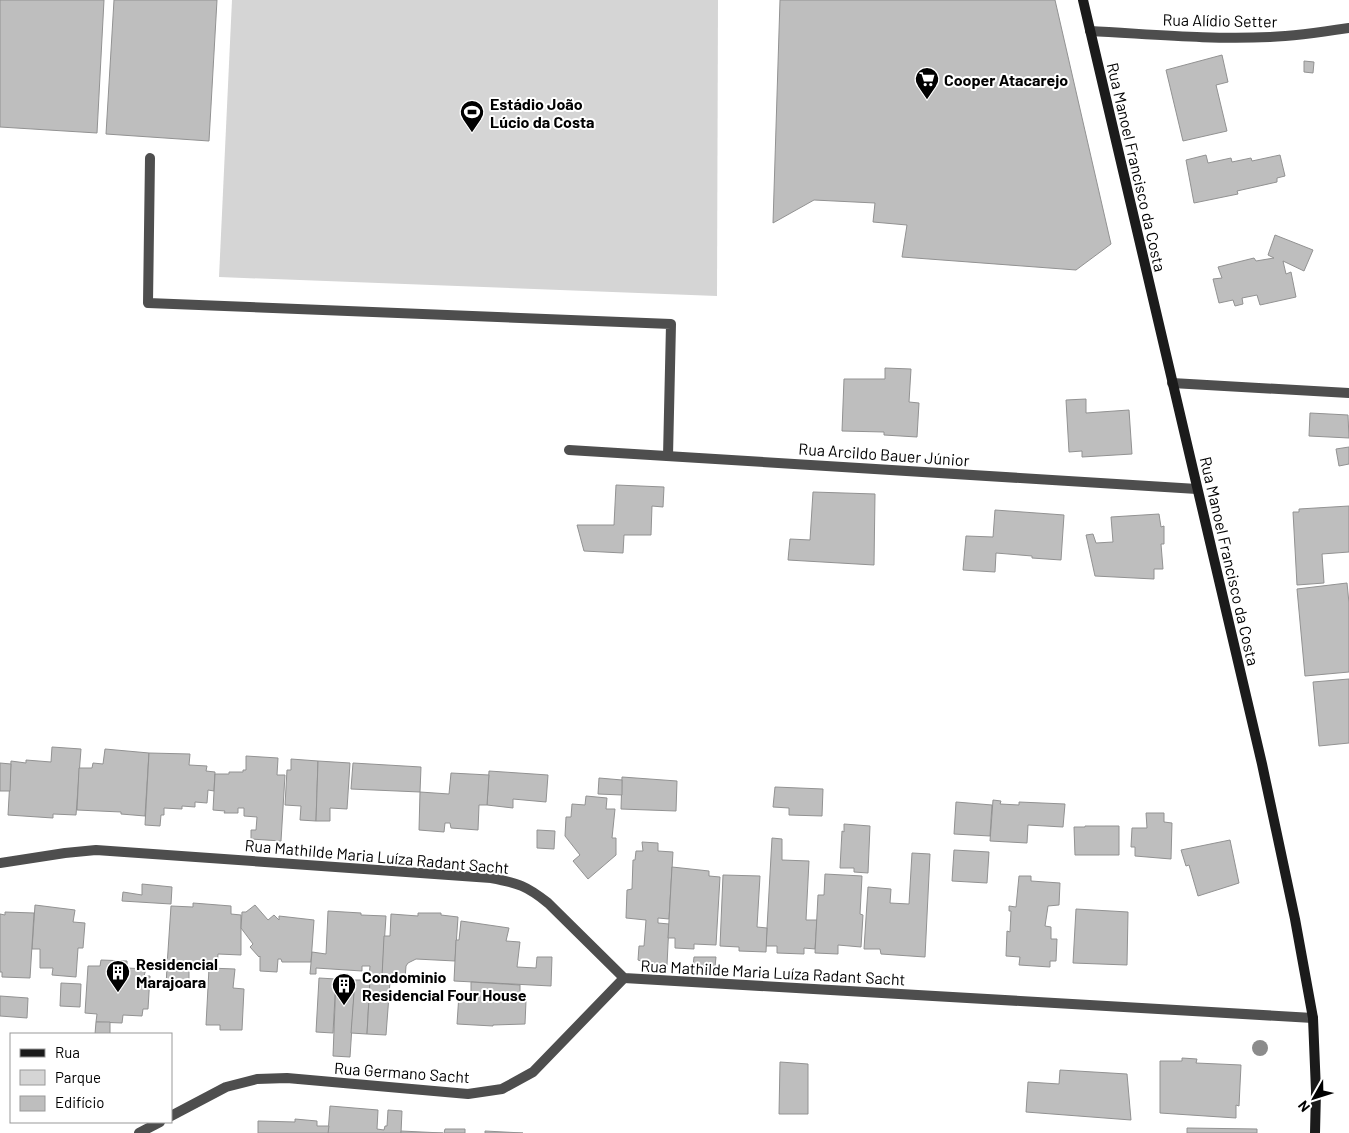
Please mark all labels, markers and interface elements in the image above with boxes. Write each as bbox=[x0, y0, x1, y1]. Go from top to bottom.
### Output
street label: Rua Alídio Setter bbox=[1162, 9, 1278, 31]
street label: Rua Manoel Francisco da Costa bbox=[1104, 61, 1170, 273]
supermarket icon: Cooper Atacarejo bbox=[914, 66, 940, 100]
place label: Cooper Atacarejo bbox=[944, 70, 1068, 89]
place label: Estádio João Lúcio da Costa bbox=[490, 94, 595, 131]
sports icon: Estádio João Lúcio da Costa bbox=[459, 99, 485, 133]
street label: Rua Arcildo Bauer Júnior bbox=[798, 439, 970, 469]
street label: Rua Manoel Francisco da Costa bbox=[1197, 455, 1263, 667]
street label: Rua Mathilde Maria Luíza Radant Sacht bbox=[244, 835, 510, 877]
place label: Residencial Marajoara bbox=[136, 954, 218, 991]
street label: Rua Mathilde Maria Luíza Radant Sacht bbox=[640, 956, 906, 988]
building icon: Residencial Marajoara bbox=[105, 959, 131, 993]
place label: Condominio Residencial Four House bbox=[362, 967, 527, 1004]
building icon: Condominio Residencial Four House bbox=[331, 972, 357, 1006]
legend bbox=[10, 1033, 172, 1123]
text: Rua bbox=[55, 1043, 80, 1061]
street label: Rua Germano Sacht bbox=[334, 1058, 470, 1086]
text: Parque bbox=[55, 1068, 101, 1086]
north arrow bbox=[1289, 1073, 1339, 1123]
text: Edifício bbox=[55, 1093, 104, 1111]
text: N bbox=[1294, 1098, 1313, 1115]

